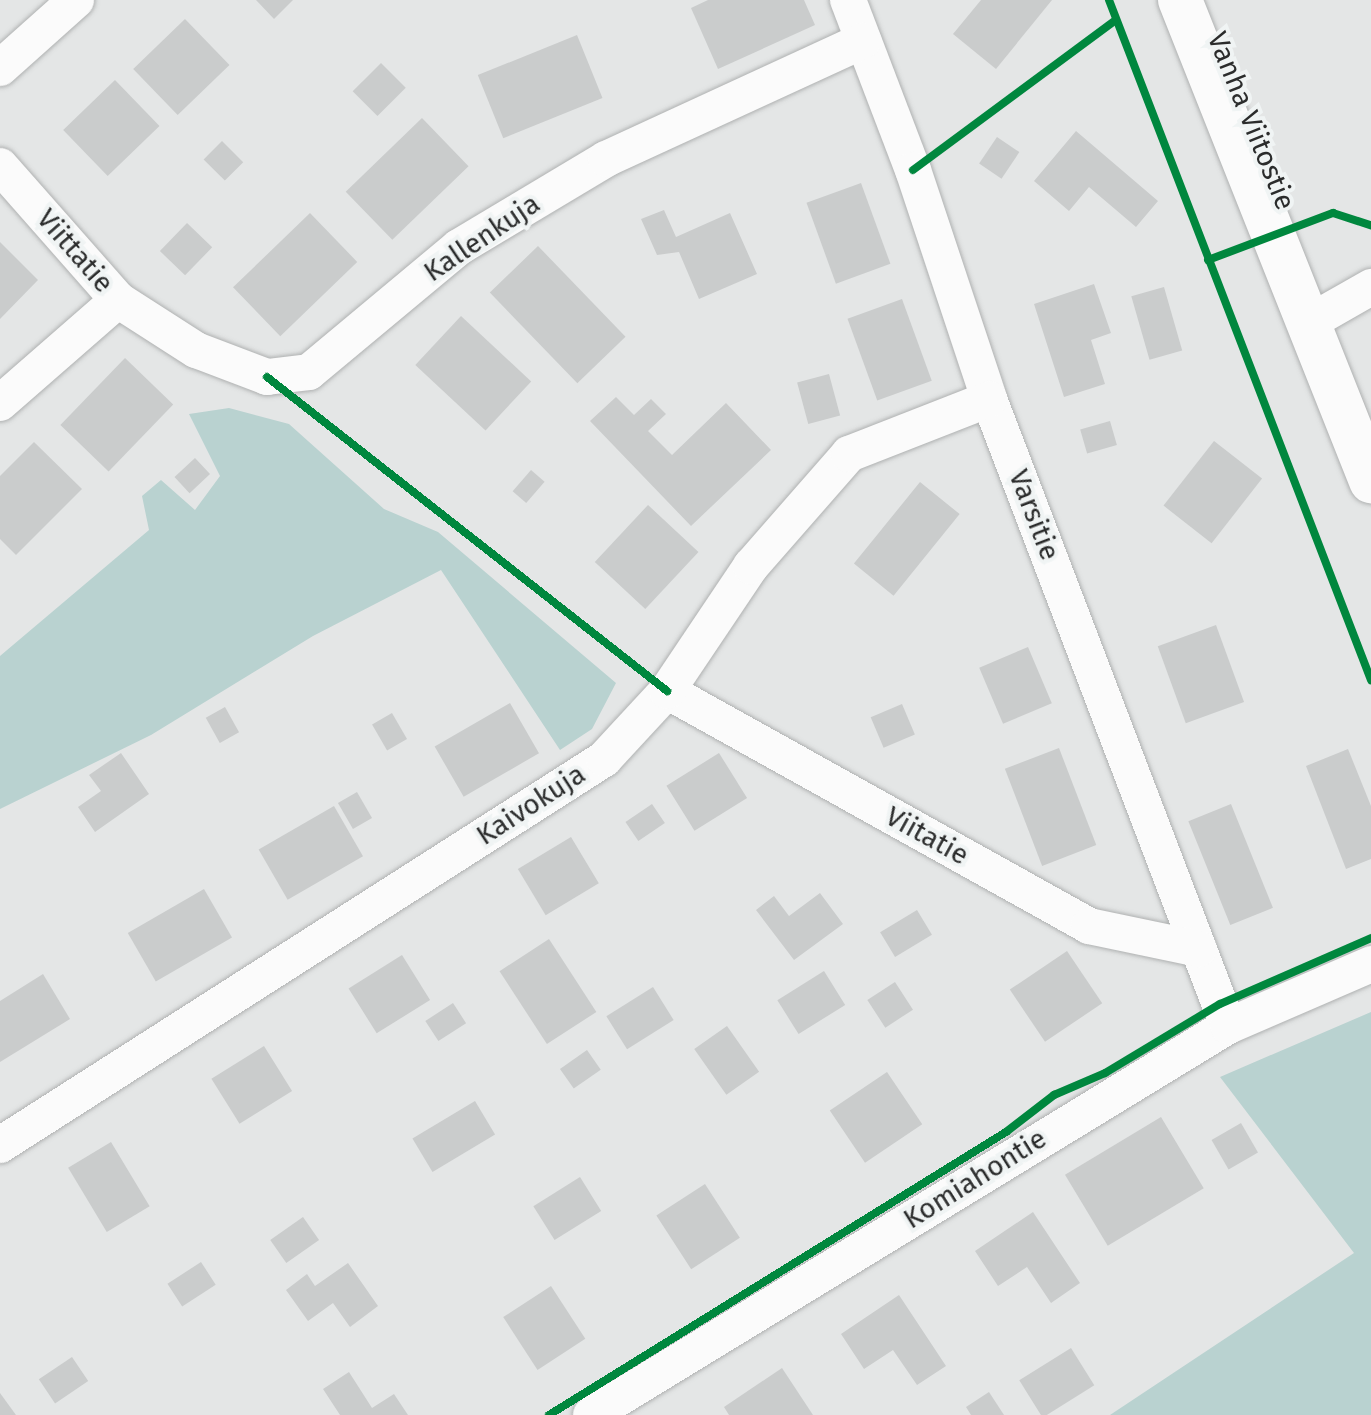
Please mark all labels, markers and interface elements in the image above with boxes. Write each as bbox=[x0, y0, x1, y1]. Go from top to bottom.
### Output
street label: Vanha Viitostie bbox=[1200, 27, 1302, 215]
street label: Kallenkuja bbox=[418, 187, 546, 289]
street label: Viittatie bbox=[30, 202, 120, 300]
street label: Varsitie bbox=[1001, 465, 1067, 565]
street label: Kaivokuja bbox=[470, 757, 592, 853]
street label: Viitatie bbox=[880, 800, 974, 872]
street label: Komiahontie bbox=[897, 1122, 1053, 1236]

